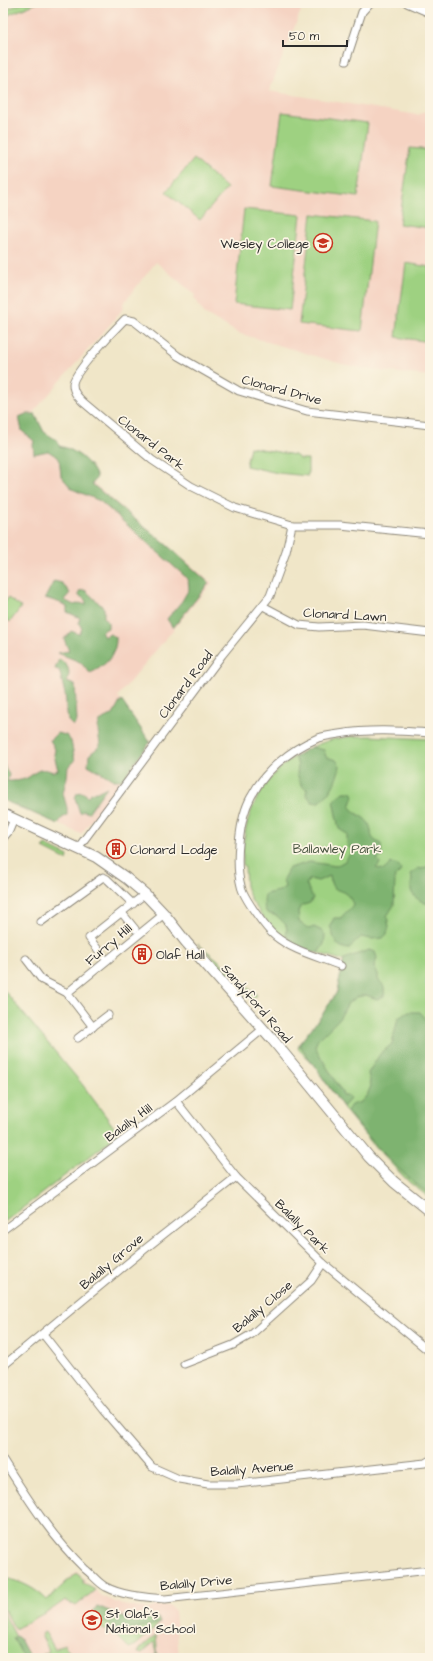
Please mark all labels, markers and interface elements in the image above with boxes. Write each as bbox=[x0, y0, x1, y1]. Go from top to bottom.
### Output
scale bar bbox=[283, 22, 347, 48]
text: 50 m bbox=[289, 28, 320, 45]
school or university icon: Wesley College bbox=[312, 232, 334, 254]
place label: Wesley College bbox=[220, 235, 309, 254]
street label: Clonard Drive bbox=[240, 371, 324, 409]
street label: Clonard Park bbox=[114, 411, 189, 475]
street label: Clonard Lawn bbox=[303, 604, 388, 626]
street label: Clonard Road bbox=[154, 647, 217, 722]
building icon: Clonard Lodge bbox=[105, 838, 127, 860]
park label: Ballawley Park bbox=[293, 840, 381, 859]
place label: Clonard Lodge bbox=[130, 841, 217, 860]
street label: Furry Hill bbox=[81, 920, 137, 970]
building icon: Olaf Hall bbox=[131, 943, 153, 965]
place label: Olaf Hall bbox=[156, 946, 205, 964]
street label: Sandyford Road bbox=[216, 960, 296, 1048]
street label: Balally Hill bbox=[101, 1099, 157, 1147]
street label: Balally Park bbox=[270, 1195, 334, 1259]
street label: Balally Grove bbox=[76, 1230, 148, 1295]
street label: Balally Close bbox=[229, 1276, 297, 1338]
street label: Balally Avenue bbox=[210, 1457, 294, 1482]
street label: Balally Drive bbox=[159, 1571, 233, 1596]
place label: St Olaf's National School bbox=[106, 1605, 195, 1638]
school or university icon: St Olaf's National School bbox=[81, 1609, 103, 1631]

